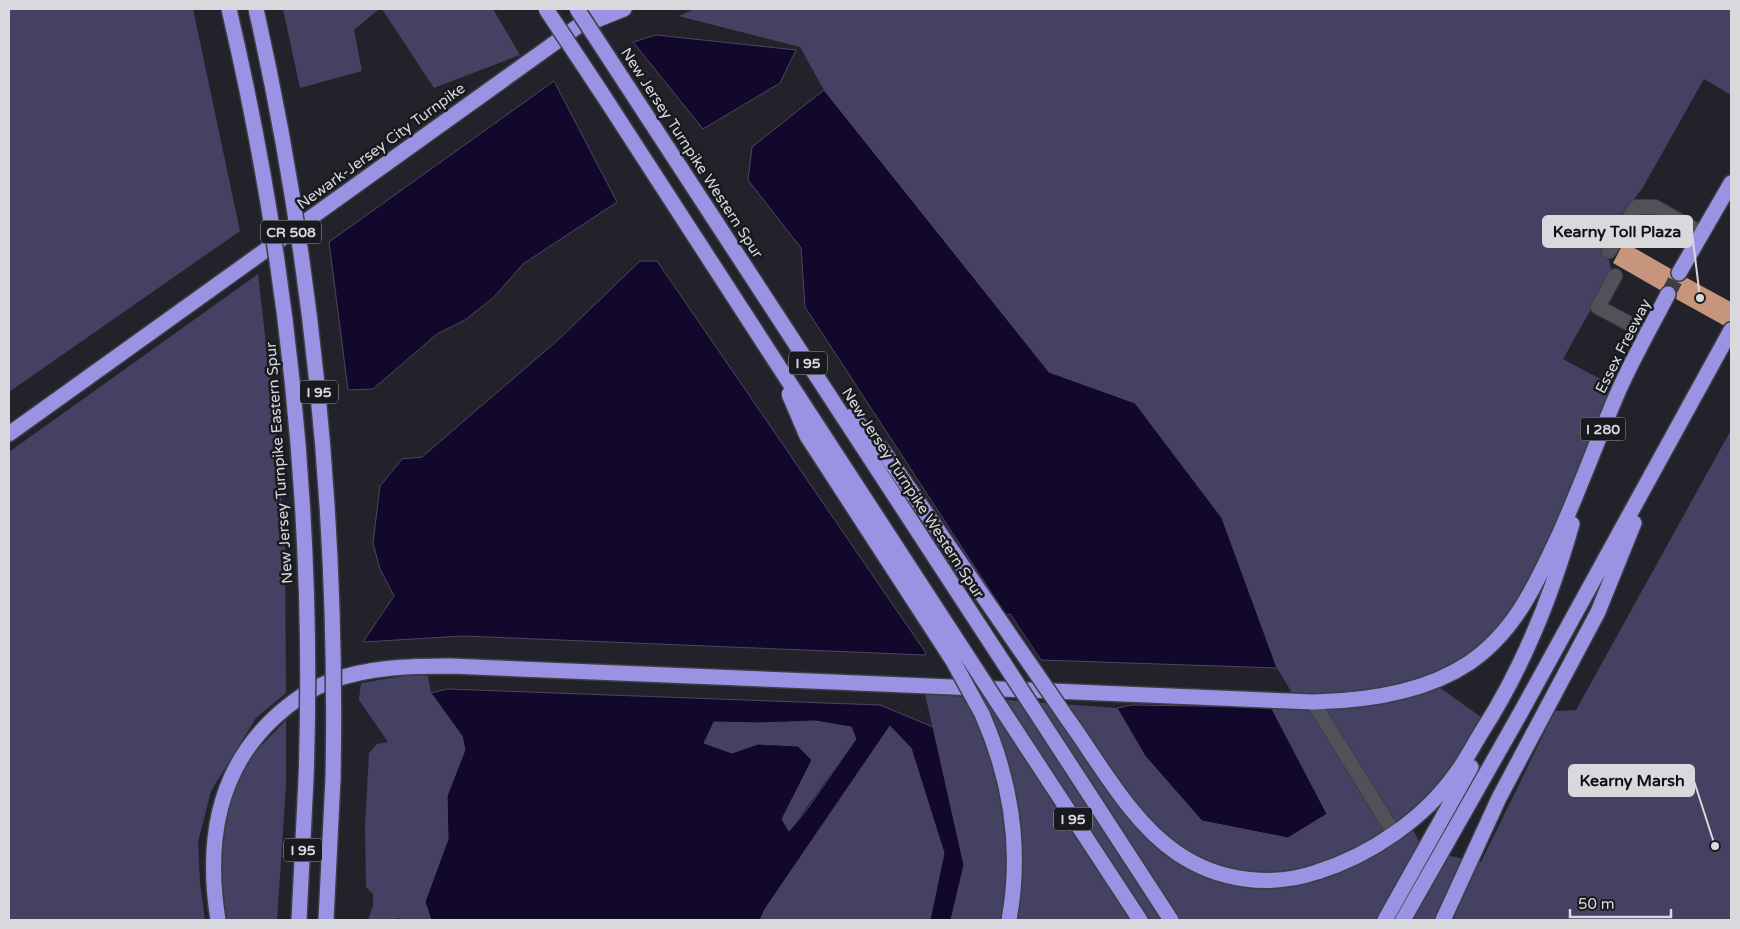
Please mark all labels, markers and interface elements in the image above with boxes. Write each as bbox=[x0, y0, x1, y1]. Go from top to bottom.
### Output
street label: New Jersey Turnpike Western Spur bbox=[617, 44, 767, 262]
street label: Newark-Jersey City Turnpike bbox=[294, 79, 468, 213]
callout: Kearny Toll Plaza bbox=[1543, 216, 1692, 247]
road number: CR 508 bbox=[261, 220, 321, 243]
text: Kearny Toll Plaza bbox=[1553, 222, 1681, 242]
street label: Essex Freeway bbox=[1591, 296, 1655, 396]
street label: New Jersey Turnpike Eastern Spur bbox=[262, 341, 296, 584]
road number: I 95 bbox=[789, 352, 827, 374]
road number: I 95 bbox=[300, 381, 338, 404]
street label: New Jersey Turnpike Western Spur bbox=[838, 384, 988, 602]
road number: I 280 bbox=[1580, 418, 1626, 440]
callout: Kearny Marsh bbox=[1569, 765, 1694, 796]
text: Kearny Marsh bbox=[1579, 771, 1685, 791]
road number: I 95 bbox=[1054, 808, 1092, 831]
road number: I 95 bbox=[284, 838, 322, 862]
scale bar bbox=[1570, 886, 1671, 918]
text: 50 m bbox=[1578, 895, 1615, 913]

